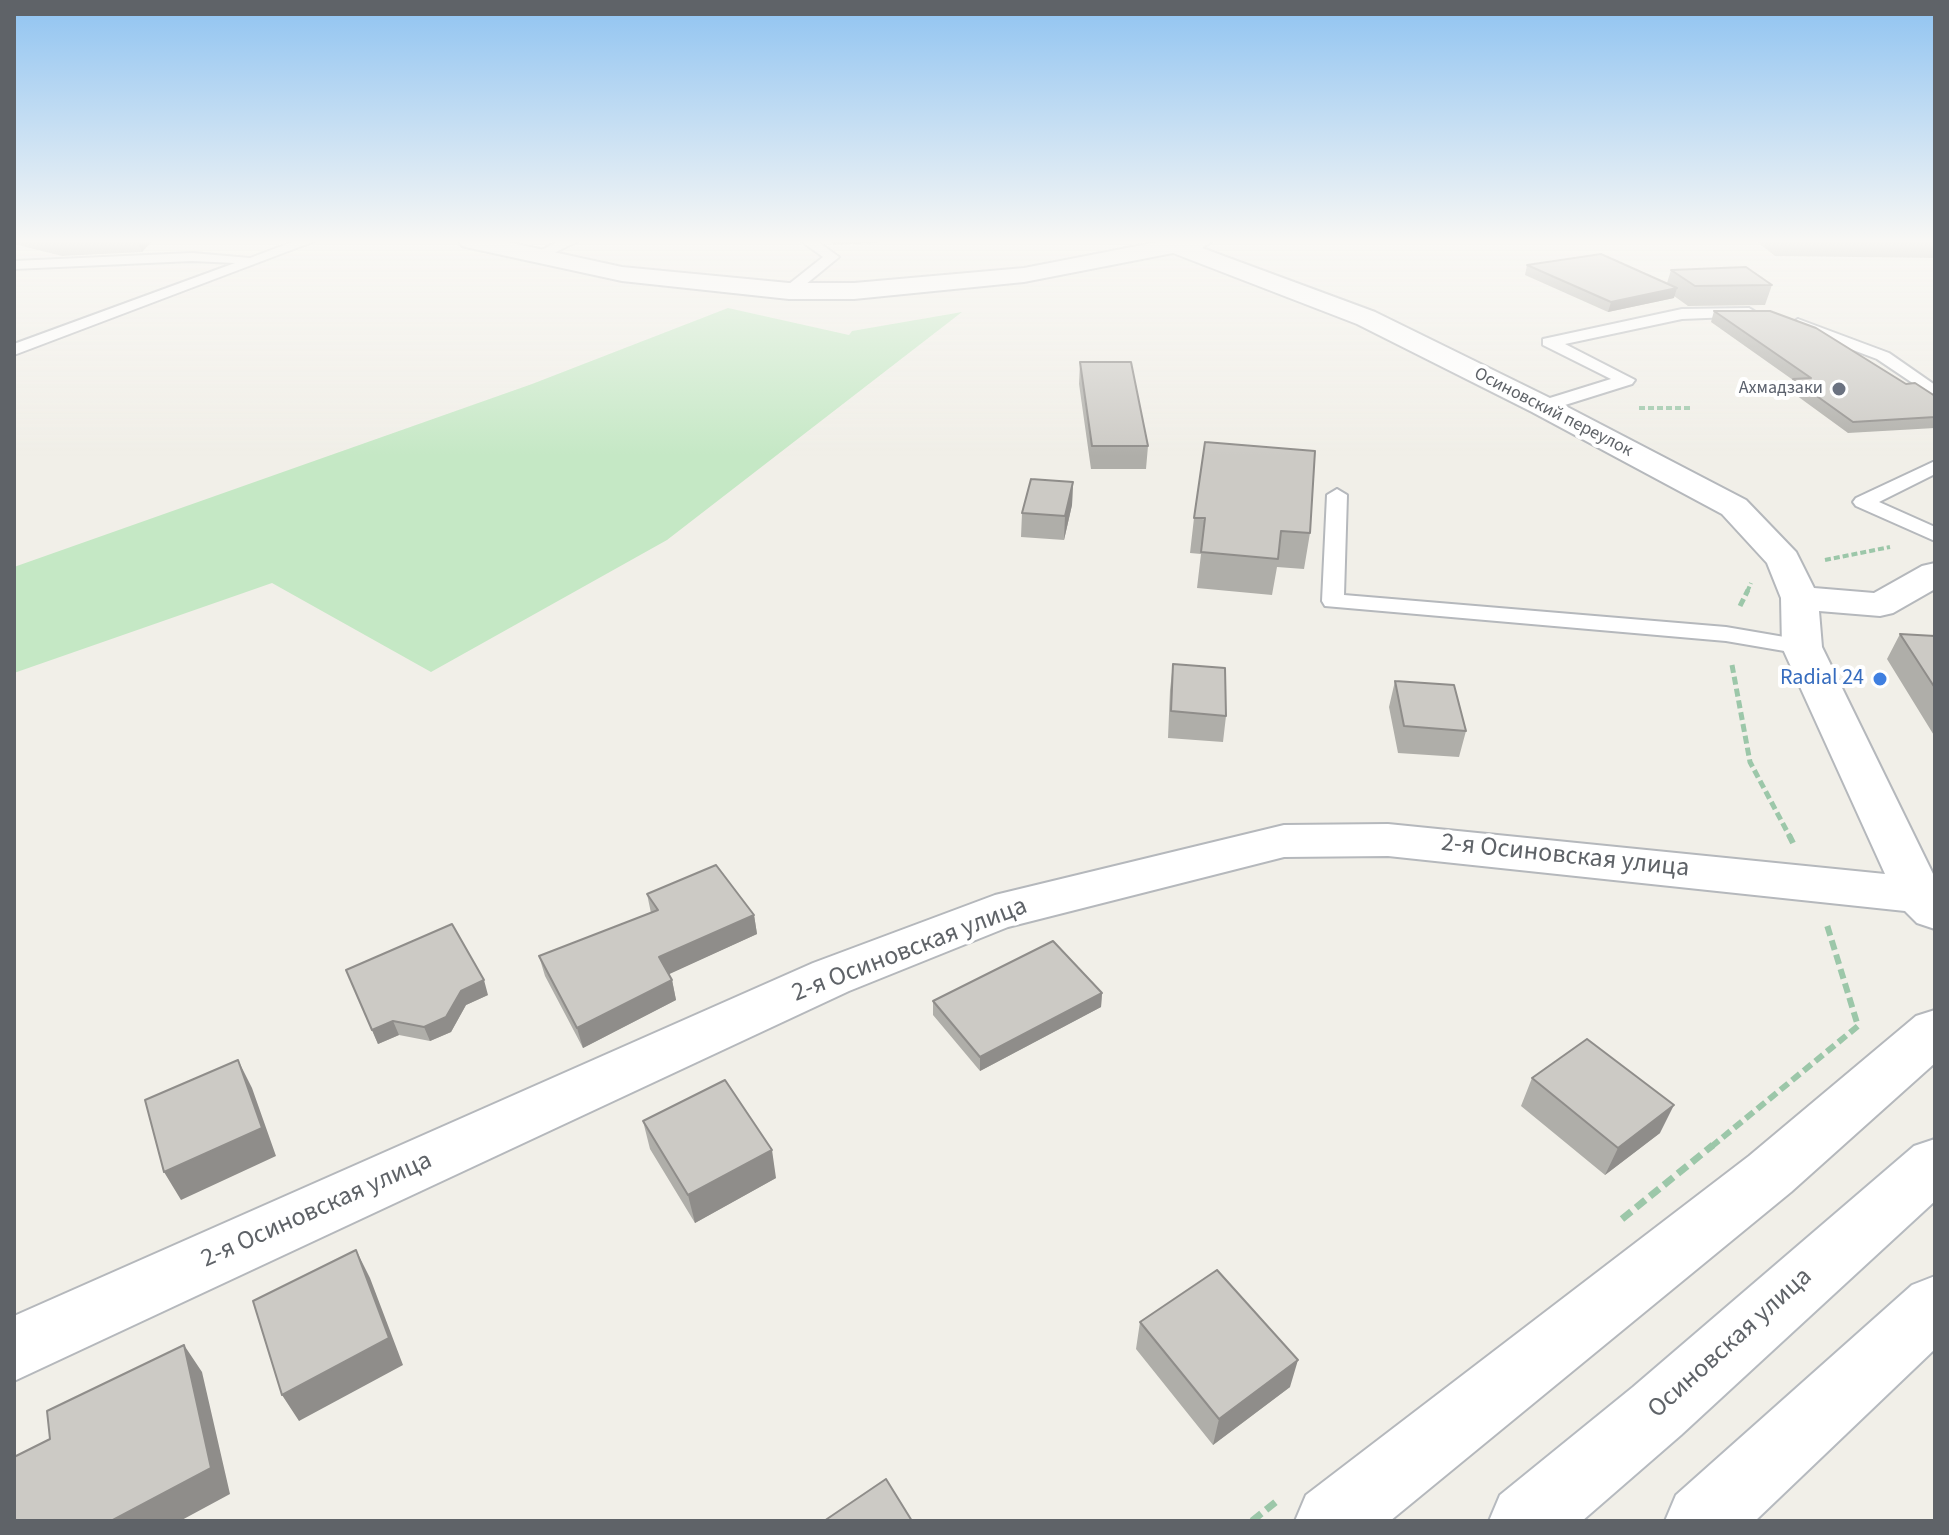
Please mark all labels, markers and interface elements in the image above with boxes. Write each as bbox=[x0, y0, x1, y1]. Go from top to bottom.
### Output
street label: Осиновский переулок bbox=[1470, 364, 1636, 462]
place label: Ахмадзаки bbox=[1739, 378, 1823, 400]
marker: Ахмадзаки bbox=[1830, 380, 1848, 398]
place label: Radial 24 bbox=[1780, 666, 1864, 692]
marker: Radial 24 bbox=[1871, 670, 1889, 688]
street label: 2-я Осиновская улица bbox=[1439, 828, 1691, 886]
street label: 2-я Осиновская улица bbox=[788, 892, 1032, 1010]
street label: 2-я Осиновская улица bbox=[197, 1146, 437, 1276]
street label: Осиновская улица bbox=[1643, 1262, 1819, 1426]

